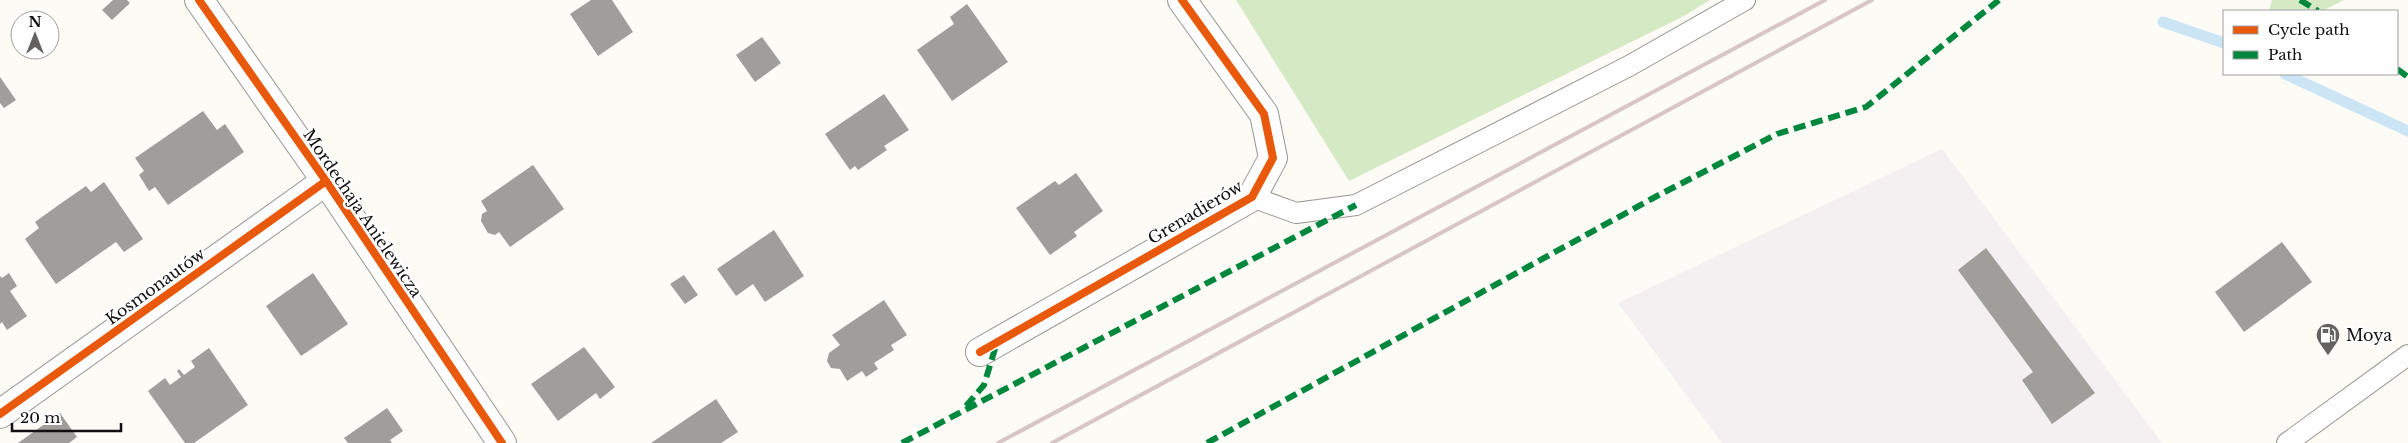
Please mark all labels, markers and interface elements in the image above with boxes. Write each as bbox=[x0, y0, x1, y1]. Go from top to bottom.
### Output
north arrow bbox=[10, 10, 60, 60]
legend bbox=[2223, 10, 2398, 75]
text: N bbox=[28, 13, 42, 31]
text: Cycle path bbox=[2268, 20, 2350, 39]
text: Path bbox=[2268, 45, 2302, 64]
street label: Mordechaja Anielewicza bbox=[299, 125, 427, 301]
street label: Grenadierów bbox=[1144, 176, 1246, 248]
street label: Kosmonautów bbox=[101, 243, 209, 329]
fuel station icon: Moya bbox=[2315, 322, 2341, 356]
place label: Moya bbox=[2346, 325, 2392, 345]
scale bar bbox=[12, 400, 121, 432]
text: 20 m bbox=[20, 408, 60, 427]

